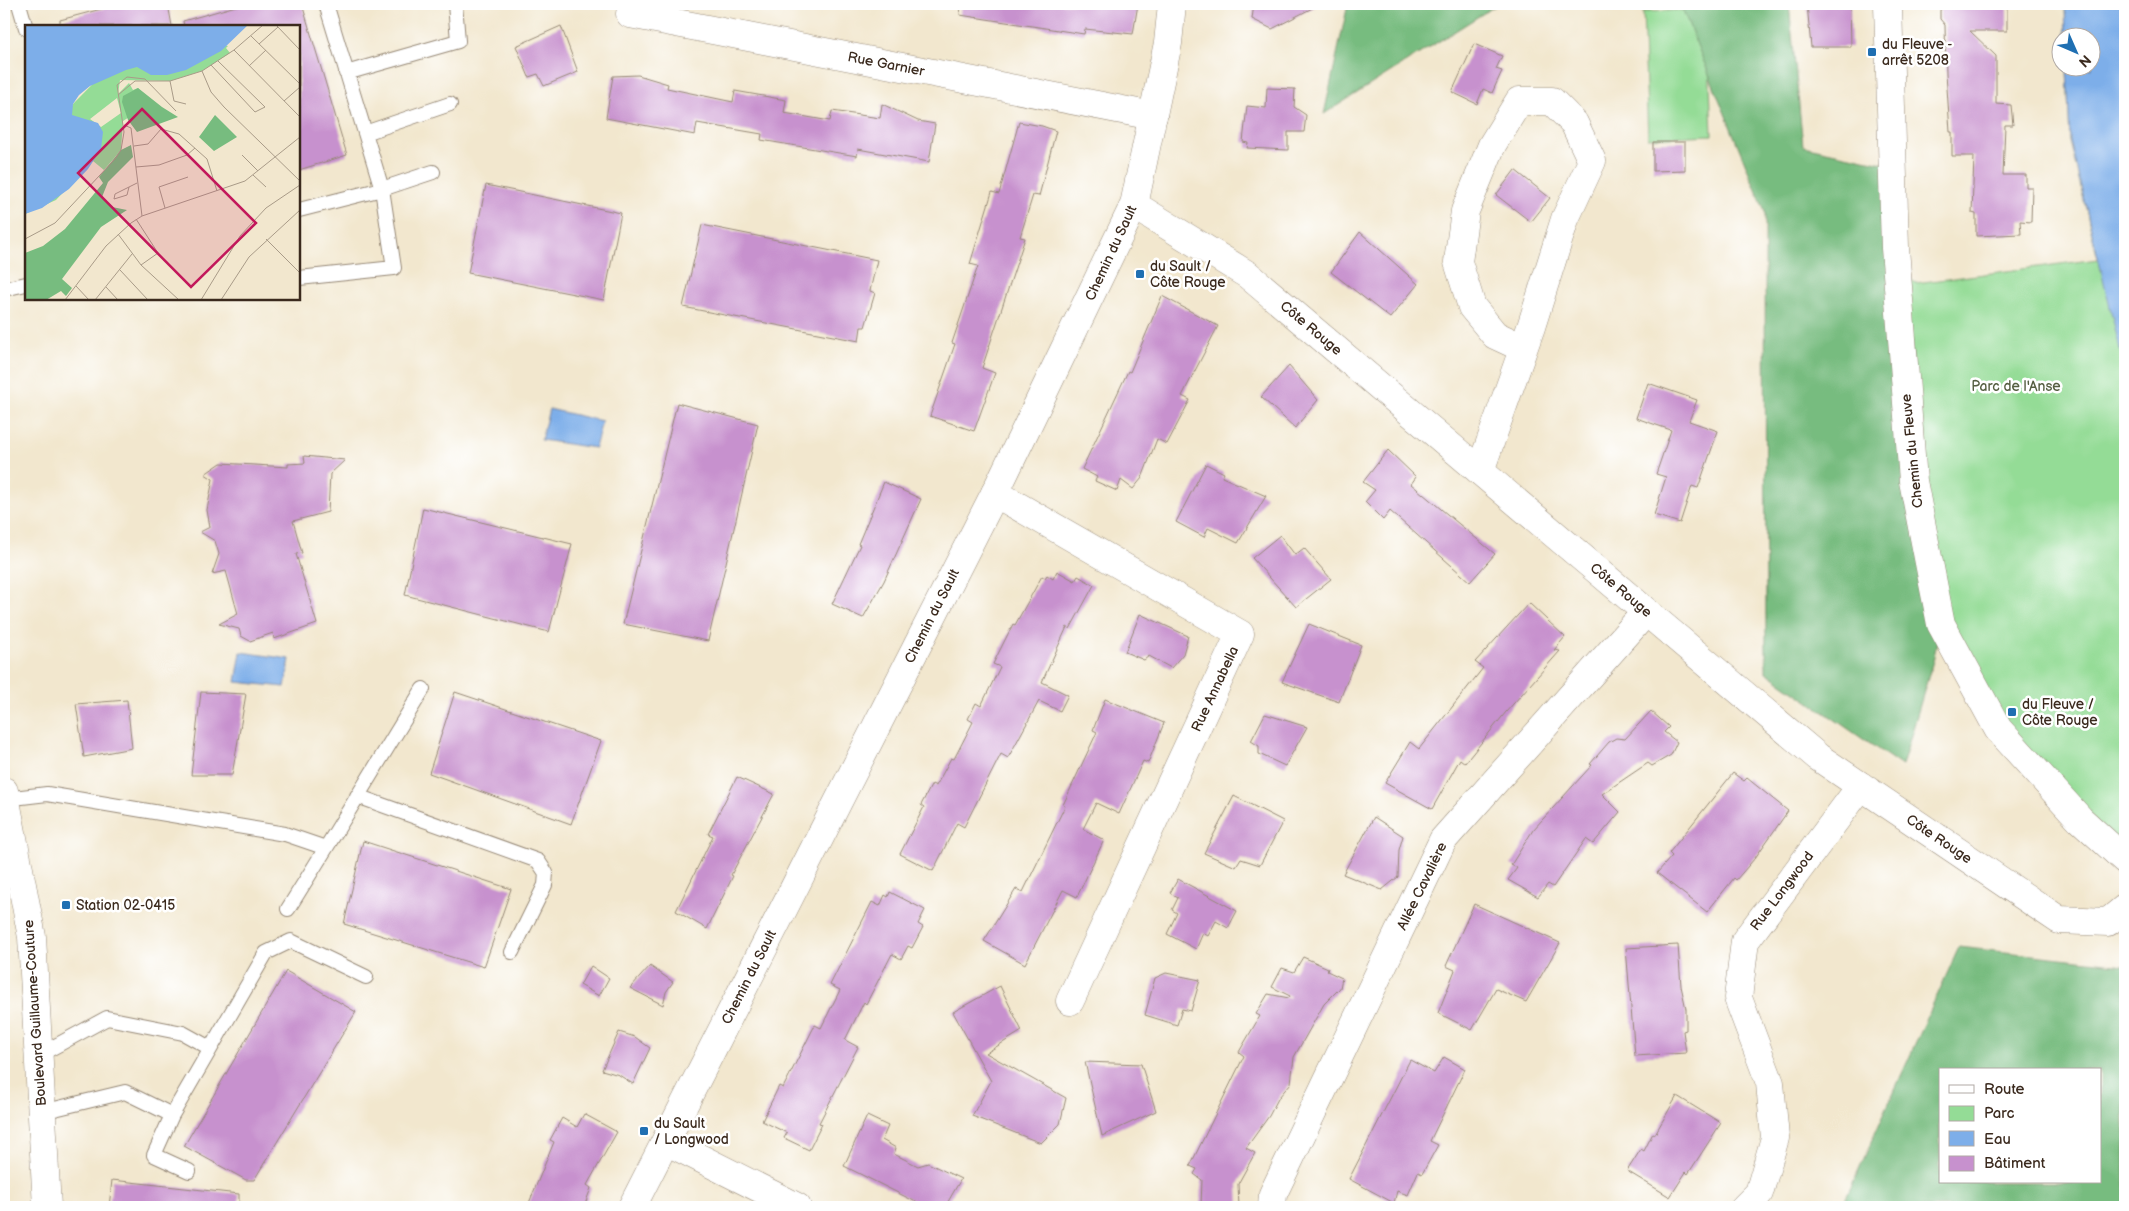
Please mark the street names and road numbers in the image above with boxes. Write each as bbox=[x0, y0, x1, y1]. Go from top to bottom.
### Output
street label: Rue Garnier bbox=[846, 48, 927, 80]
street label: Chemin du Sault bbox=[1081, 202, 1141, 303]
street label: Côte Rouge bbox=[1277, 297, 1345, 359]
street label: Chemin du Fleuve bbox=[1898, 393, 1926, 509]
street label: Côte Rouge bbox=[1587, 559, 1655, 621]
street label: Chemin du Sault bbox=[901, 565, 963, 666]
street label: Rue Annabella bbox=[1188, 643, 1242, 734]
street label: Côte Rouge bbox=[1903, 811, 1975, 867]
street label: Allée Cavalière bbox=[1393, 839, 1451, 933]
street label: Rue Longwood bbox=[1747, 848, 1817, 934]
street label: Boulevard Guillaume-Couture bbox=[20, 919, 50, 1107]
street label: Chemin du Sault bbox=[718, 926, 780, 1027]

